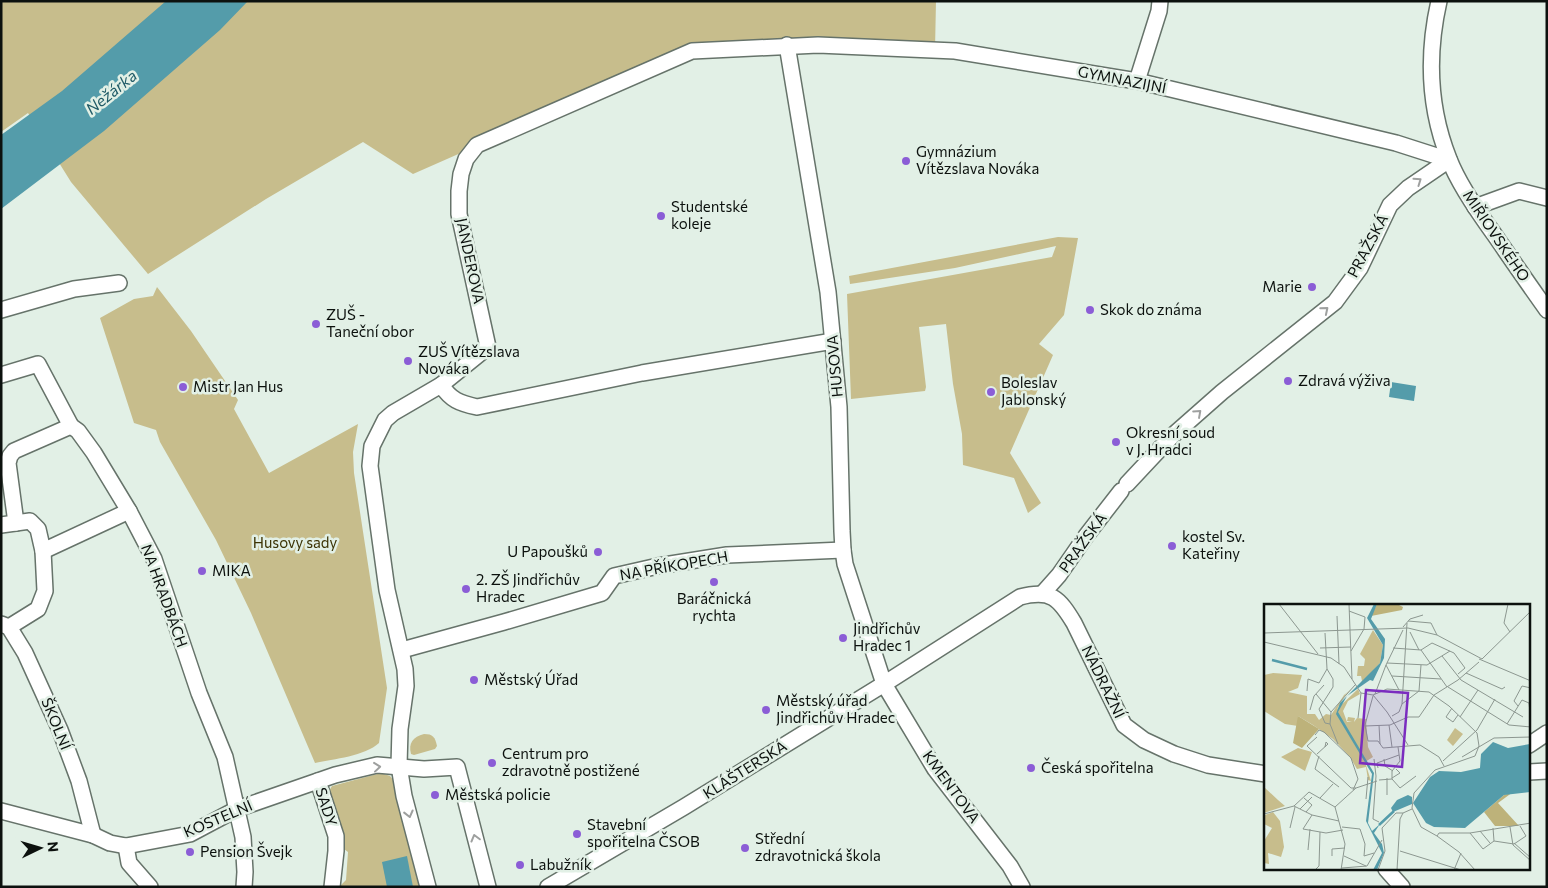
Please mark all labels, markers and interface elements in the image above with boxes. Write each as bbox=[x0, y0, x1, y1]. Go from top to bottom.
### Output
street label: GYMNAZIJNÍ bbox=[1076, 61, 1169, 97]
water label: Nežárka bbox=[81, 65, 140, 118]
place label: Gymnázium Vítězslava Nováka bbox=[916, 142, 1039, 177]
marker: Gymnázium Vítězslava Nováka bbox=[900, 155, 912, 167]
one-way arrow bbox=[1413, 178, 1422, 187]
street label: MIŘIOVSKÉHO bbox=[1460, 186, 1535, 284]
place label: Studentské koleje bbox=[671, 197, 748, 232]
marker: Studentské koleje bbox=[655, 210, 667, 222]
street label: PRAŽSKÁ bbox=[1342, 210, 1391, 280]
street label: JANDEROVA bbox=[453, 216, 489, 305]
place label: Marie bbox=[1262, 277, 1302, 295]
marker: Marie bbox=[1306, 281, 1318, 293]
place label: Skok do známa bbox=[1100, 300, 1202, 318]
place label: ZUŠ - Taneční obor bbox=[326, 304, 414, 340]
marker: Skok do známa bbox=[1084, 304, 1096, 316]
one-way arrow bbox=[1319, 307, 1328, 316]
marker: ZUŠ - Taneční obor bbox=[310, 318, 322, 330]
street label: HUSOVA bbox=[822, 334, 846, 398]
place label: ZUŠ Vítězslava Nováka bbox=[418, 341, 520, 377]
marker: ZUŠ Vítězslava Nováka bbox=[402, 355, 414, 367]
place label: Zdravá výživa bbox=[1298, 371, 1391, 389]
place label: Boleslav Jablonský bbox=[1001, 373, 1066, 408]
marker: Zdravá výživa bbox=[1282, 375, 1294, 387]
place label: Mistr Jan Hus bbox=[193, 377, 283, 395]
marker: Mistr Jan Hus bbox=[177, 381, 189, 393]
marker: Boleslav Jablonský bbox=[985, 386, 997, 398]
one-way arrow bbox=[1193, 410, 1202, 419]
place label: Okresní soud v J. Hradci bbox=[1126, 423, 1215, 458]
marker: Okresní soud v J. Hradci bbox=[1110, 436, 1122, 448]
street label: PRAŽSKÁ bbox=[1054, 509, 1110, 576]
place label: kostel Sv. Kateřiny bbox=[1182, 527, 1245, 562]
park label: Husovy sady bbox=[253, 533, 338, 551]
marker: kostel Sv. Kateřiny bbox=[1166, 540, 1178, 552]
street label: NA HRADBÁCH bbox=[138, 541, 193, 650]
place label: U Papoušků bbox=[507, 542, 588, 560]
marker: U Papoušků bbox=[592, 546, 604, 558]
street label: NA PŘÍKOPECH bbox=[618, 546, 729, 583]
place label: MIKA bbox=[212, 561, 251, 579]
marker: MIKA bbox=[196, 565, 208, 577]
place label: 2. ZŠ Jindřichův Hradec bbox=[476, 569, 580, 605]
marker: Baráčnická rychta bbox=[708, 576, 720, 588]
marker: 2. ZŠ Jindřichův Hradec bbox=[460, 583, 472, 595]
place label: Baráčnická rychta bbox=[677, 589, 751, 624]
inset map bbox=[1264, 604, 1530, 870]
place label: Jindřichův Hradec 1 bbox=[853, 619, 921, 654]
marker: Jindřichův Hradec 1 bbox=[837, 632, 849, 644]
street label: NÁDRAŽNÍ bbox=[1079, 642, 1130, 722]
place label: Městský Úřad bbox=[484, 669, 578, 688]
marker: Městský Úřad bbox=[468, 674, 480, 686]
place label: Městský úřad Jindřichův Hradec bbox=[776, 691, 895, 726]
street label: ŠKOLNÍ bbox=[38, 695, 77, 753]
marker: Městský úřad Jindřichův Hradec bbox=[760, 704, 772, 716]
street label: KLÁŠTERSKÁ bbox=[699, 735, 790, 802]
place label: Centrum pro zdravotně postižené bbox=[502, 744, 640, 779]
street label: KMENTOVA bbox=[919, 747, 984, 826]
marker: Centrum pro zdravotně postižené bbox=[486, 757, 498, 769]
place label: Česká spořitelna bbox=[1041, 757, 1154, 776]
one-way arrow bbox=[373, 761, 381, 772]
marker: Česká spořitelna bbox=[1025, 762, 1037, 774]
street label: SADY bbox=[312, 785, 342, 828]
place label: Městská policie bbox=[445, 785, 551, 803]
marker: Městská policie bbox=[429, 789, 441, 801]
street label: KOSTELNÍ bbox=[180, 794, 255, 841]
one-way arrow bbox=[403, 810, 414, 818]
place label: Stavební spořitelna ČSOB bbox=[587, 815, 700, 850]
north arrow bbox=[15, 823, 65, 873]
marker: Stavební spořitelna ČSOB bbox=[571, 828, 583, 840]
place label: Střední zdravotnická škola bbox=[755, 829, 881, 864]
one-way arrow bbox=[471, 835, 481, 843]
text: N bbox=[45, 841, 62, 853]
place label: Pension Švejk bbox=[200, 841, 293, 860]
marker: Střední zdravotnická škola bbox=[739, 842, 751, 854]
marker: Pension Švejk bbox=[184, 846, 196, 858]
place label: Labužník bbox=[530, 855, 592, 873]
marker: Labužník bbox=[514, 859, 526, 871]

